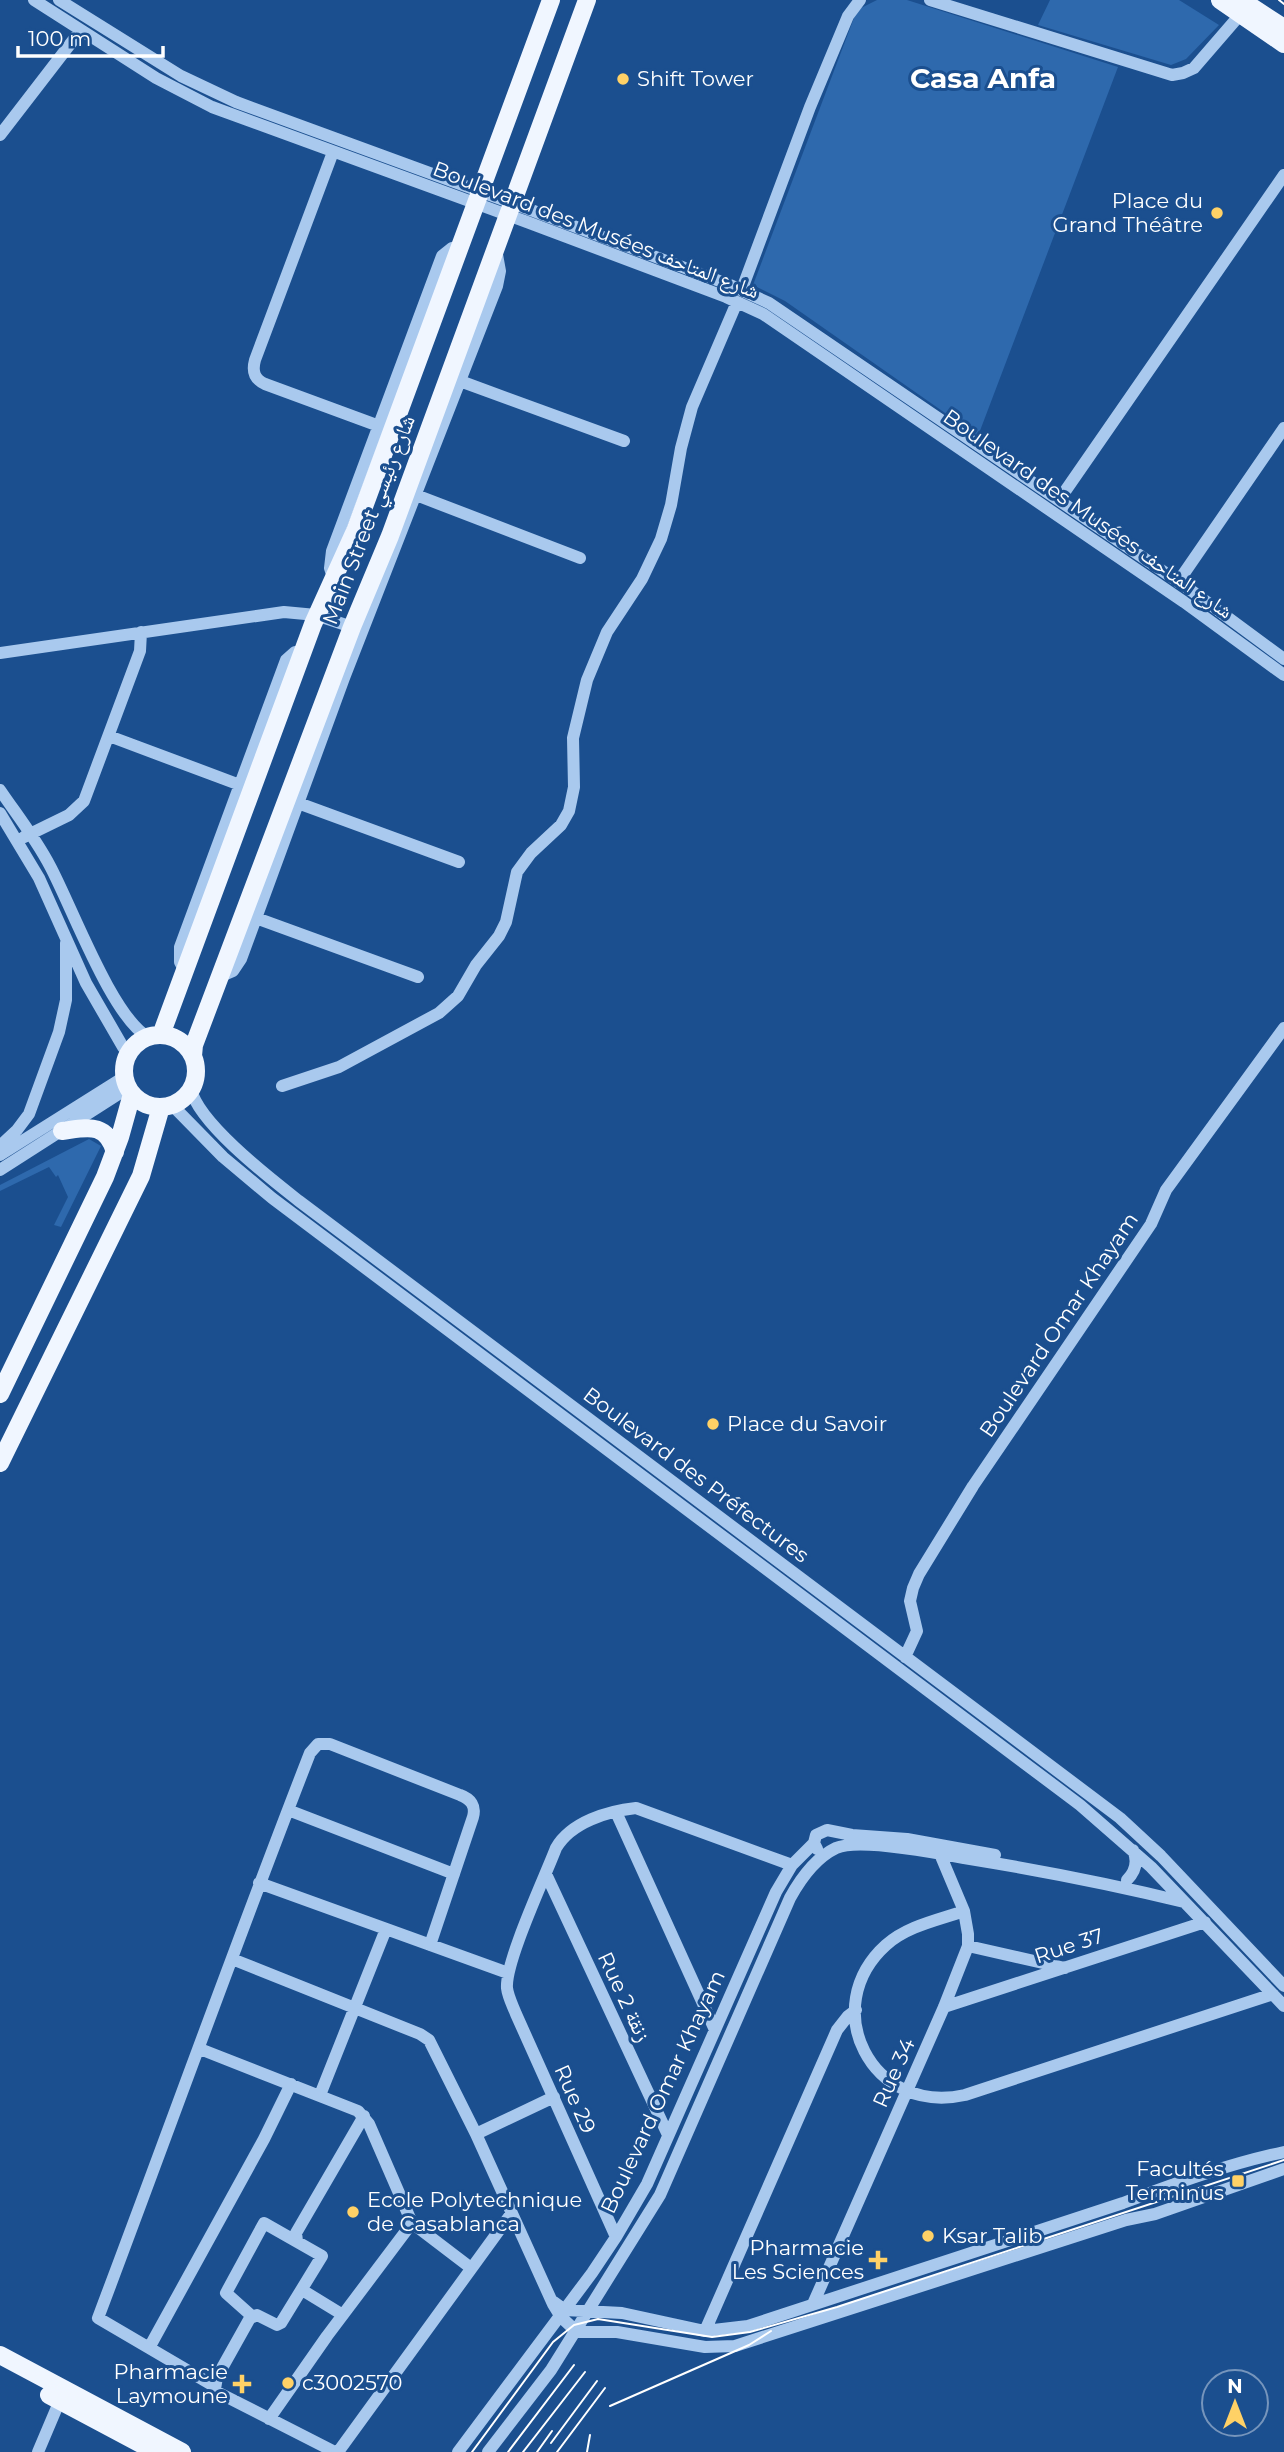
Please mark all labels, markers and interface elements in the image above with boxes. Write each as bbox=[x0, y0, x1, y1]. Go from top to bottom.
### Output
scale bar bbox=[18, 14, 163, 58]
text: 100 m bbox=[28, 26, 91, 51]
district label: Casa Anfa bbox=[910, 61, 1056, 95]
place label: Shift Tower bbox=[637, 66, 754, 91]
marker: Shift Tower bbox=[615, 71, 631, 87]
street label: Boulevard des Musées شارع المتاحف bbox=[429, 156, 763, 304]
place label: Place du Grand Théâtre bbox=[1053, 188, 1203, 237]
marker: Place du Grand Théâtre bbox=[1209, 205, 1225, 221]
street label: Boulevard des Musées شارع المتاحف bbox=[938, 404, 1238, 624]
street label: Main Street شارع رئيسي bbox=[317, 412, 424, 629]
street label: Boulevard Omar Khayam bbox=[974, 1208, 1143, 1442]
street label: Boulevard des Préfectures bbox=[579, 1382, 814, 1568]
place label: Place du Savoir bbox=[727, 1411, 887, 1436]
marker: Place du Savoir bbox=[705, 1416, 721, 1432]
street label: Rue 37 bbox=[1031, 1923, 1107, 1968]
street label: Rue 2 زنقة bbox=[593, 1948, 656, 2046]
street label: Boulevard Omar Khayam bbox=[595, 1966, 730, 2217]
street label: Rue 34 bbox=[867, 2034, 920, 2111]
street label: Rue 29 bbox=[549, 2061, 602, 2137]
place label: Facultés Terminus bbox=[1126, 2156, 1224, 2205]
marker: Facultés Terminus bbox=[1230, 2173, 1246, 2189]
place label: Ecole Polytechnique de Casablanca bbox=[367, 2187, 582, 2236]
marker: Ecole Polytechnique de Casablanca bbox=[345, 2204, 361, 2220]
place label: Ksar Talib bbox=[942, 2223, 1043, 2248]
marker: Ksar Talib bbox=[920, 2228, 936, 2244]
place label: Pharmacie Les Sciences bbox=[732, 2235, 864, 2284]
marker: Pharmacie Les Sciences bbox=[870, 2252, 886, 2268]
place label: Pharmacie Laymoune bbox=[113, 2359, 228, 2408]
north arrow bbox=[1200, 2368, 1270, 2438]
place label: c3002570 bbox=[302, 2370, 402, 2395]
marker: c3002570 bbox=[280, 2375, 296, 2391]
text: N bbox=[1227, 2375, 1243, 2398]
marker: Pharmacie Laymoune bbox=[234, 2376, 250, 2392]

